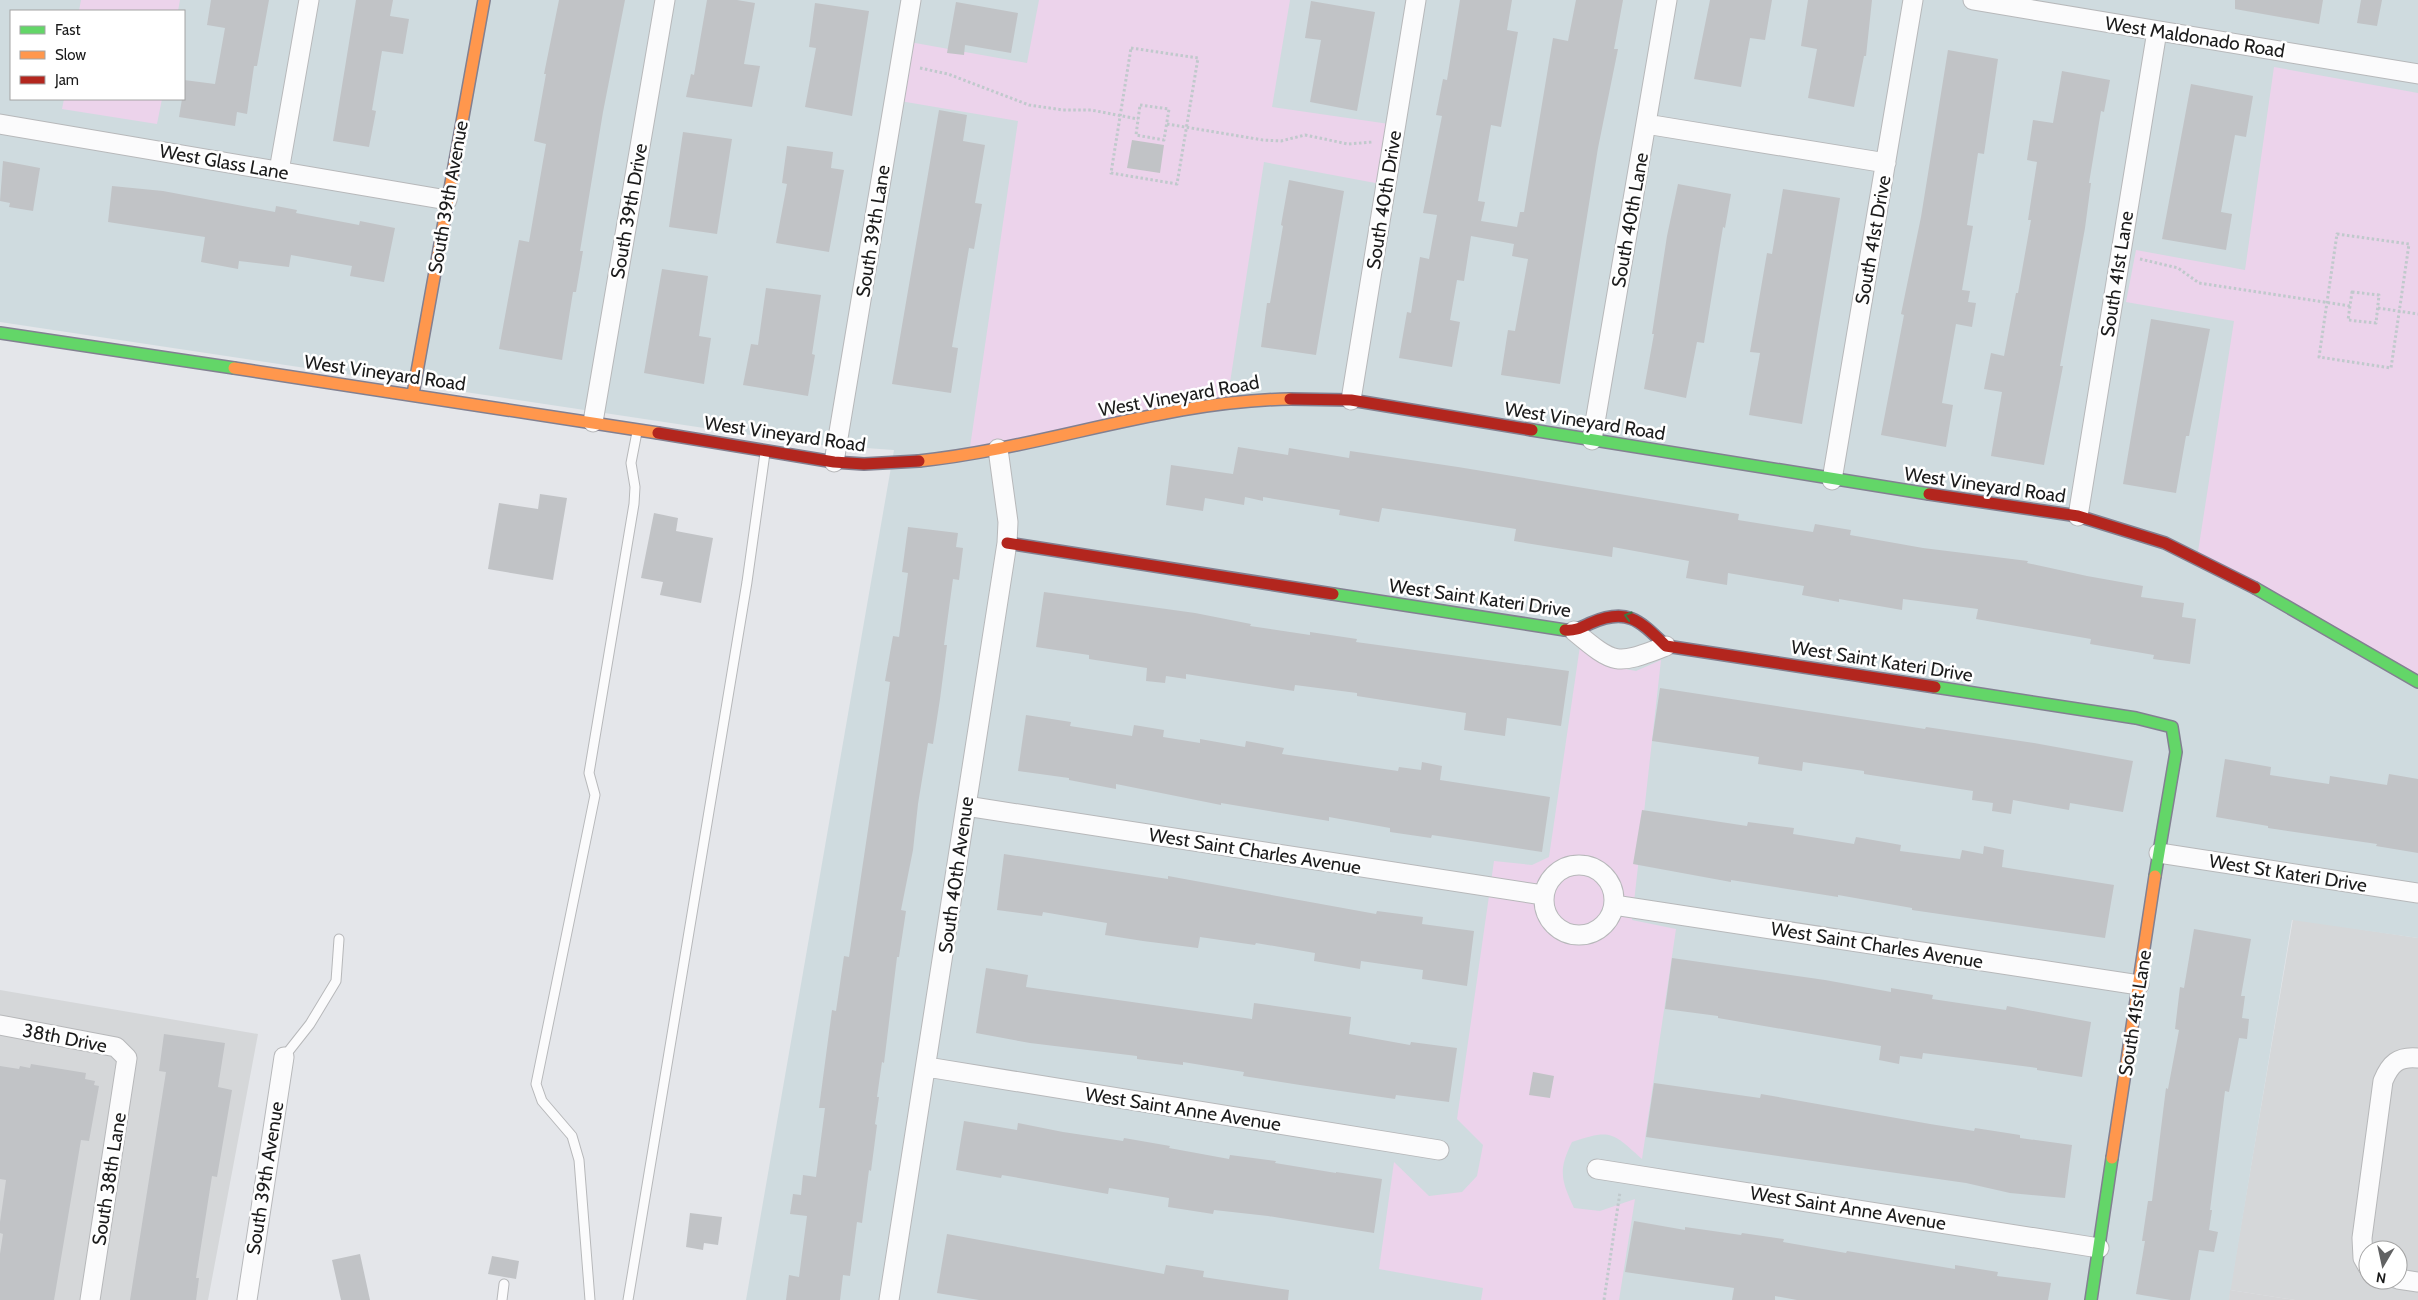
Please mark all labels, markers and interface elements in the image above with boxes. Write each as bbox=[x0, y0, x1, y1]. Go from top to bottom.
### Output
legend bbox=[10, 10, 185, 100]
street label: West Maldonado Road bbox=[2104, 11, 2286, 63]
text: Fast bbox=[55, 21, 80, 39]
text: Slow bbox=[55, 46, 86, 64]
text: Jam bbox=[54, 71, 79, 89]
street label: South 39th Avenue bbox=[423, 119, 473, 275]
street label: South 40th Drive bbox=[1362, 129, 1406, 271]
street label: West Glass Lane bbox=[158, 139, 291, 185]
street label: South 39th Drive bbox=[606, 141, 652, 281]
street label: South 40th Lane bbox=[1607, 150, 1653, 289]
street label: South 39th Lane bbox=[851, 163, 895, 299]
street label: South 41st Drive bbox=[1850, 173, 1896, 306]
street label: South 41st Lane bbox=[2096, 209, 2138, 339]
street label: West Vineyard Road bbox=[303, 350, 467, 396]
street label: West Vineyard Road bbox=[1097, 371, 1261, 421]
street label: West Vineyard Road bbox=[1503, 397, 1667, 445]
street label: West Vineyard Road bbox=[703, 411, 867, 457]
street label: West Vineyard Road bbox=[1903, 462, 2067, 508]
street label: West Saint Kateri Drive bbox=[1388, 574, 1573, 622]
one-way arrow bbox=[1624, 612, 1633, 622]
street label: West Saint Kateri Drive bbox=[1790, 635, 1975, 687]
street label: South 40th Avenue bbox=[934, 795, 978, 955]
street label: West Saint Charles Avenue bbox=[1147, 823, 1363, 879]
street label: West St Kateri Drive bbox=[2207, 849, 2369, 897]
street label: West Saint Charles Avenue bbox=[1769, 917, 1985, 973]
street label: South 41st Lane bbox=[2114, 948, 2156, 1078]
street label: 38th Drive bbox=[21, 1019, 109, 1057]
street label: West Saint Anne Avenue bbox=[1083, 1082, 1283, 1136]
street label: South 39th Avenue bbox=[242, 1100, 289, 1256]
street label: South 38th Lane bbox=[87, 1111, 131, 1247]
street label: West Saint Anne Avenue bbox=[1748, 1181, 1948, 1235]
north arrow bbox=[2358, 1240, 2408, 1290]
text: N bbox=[2375, 1268, 2387, 1288]

